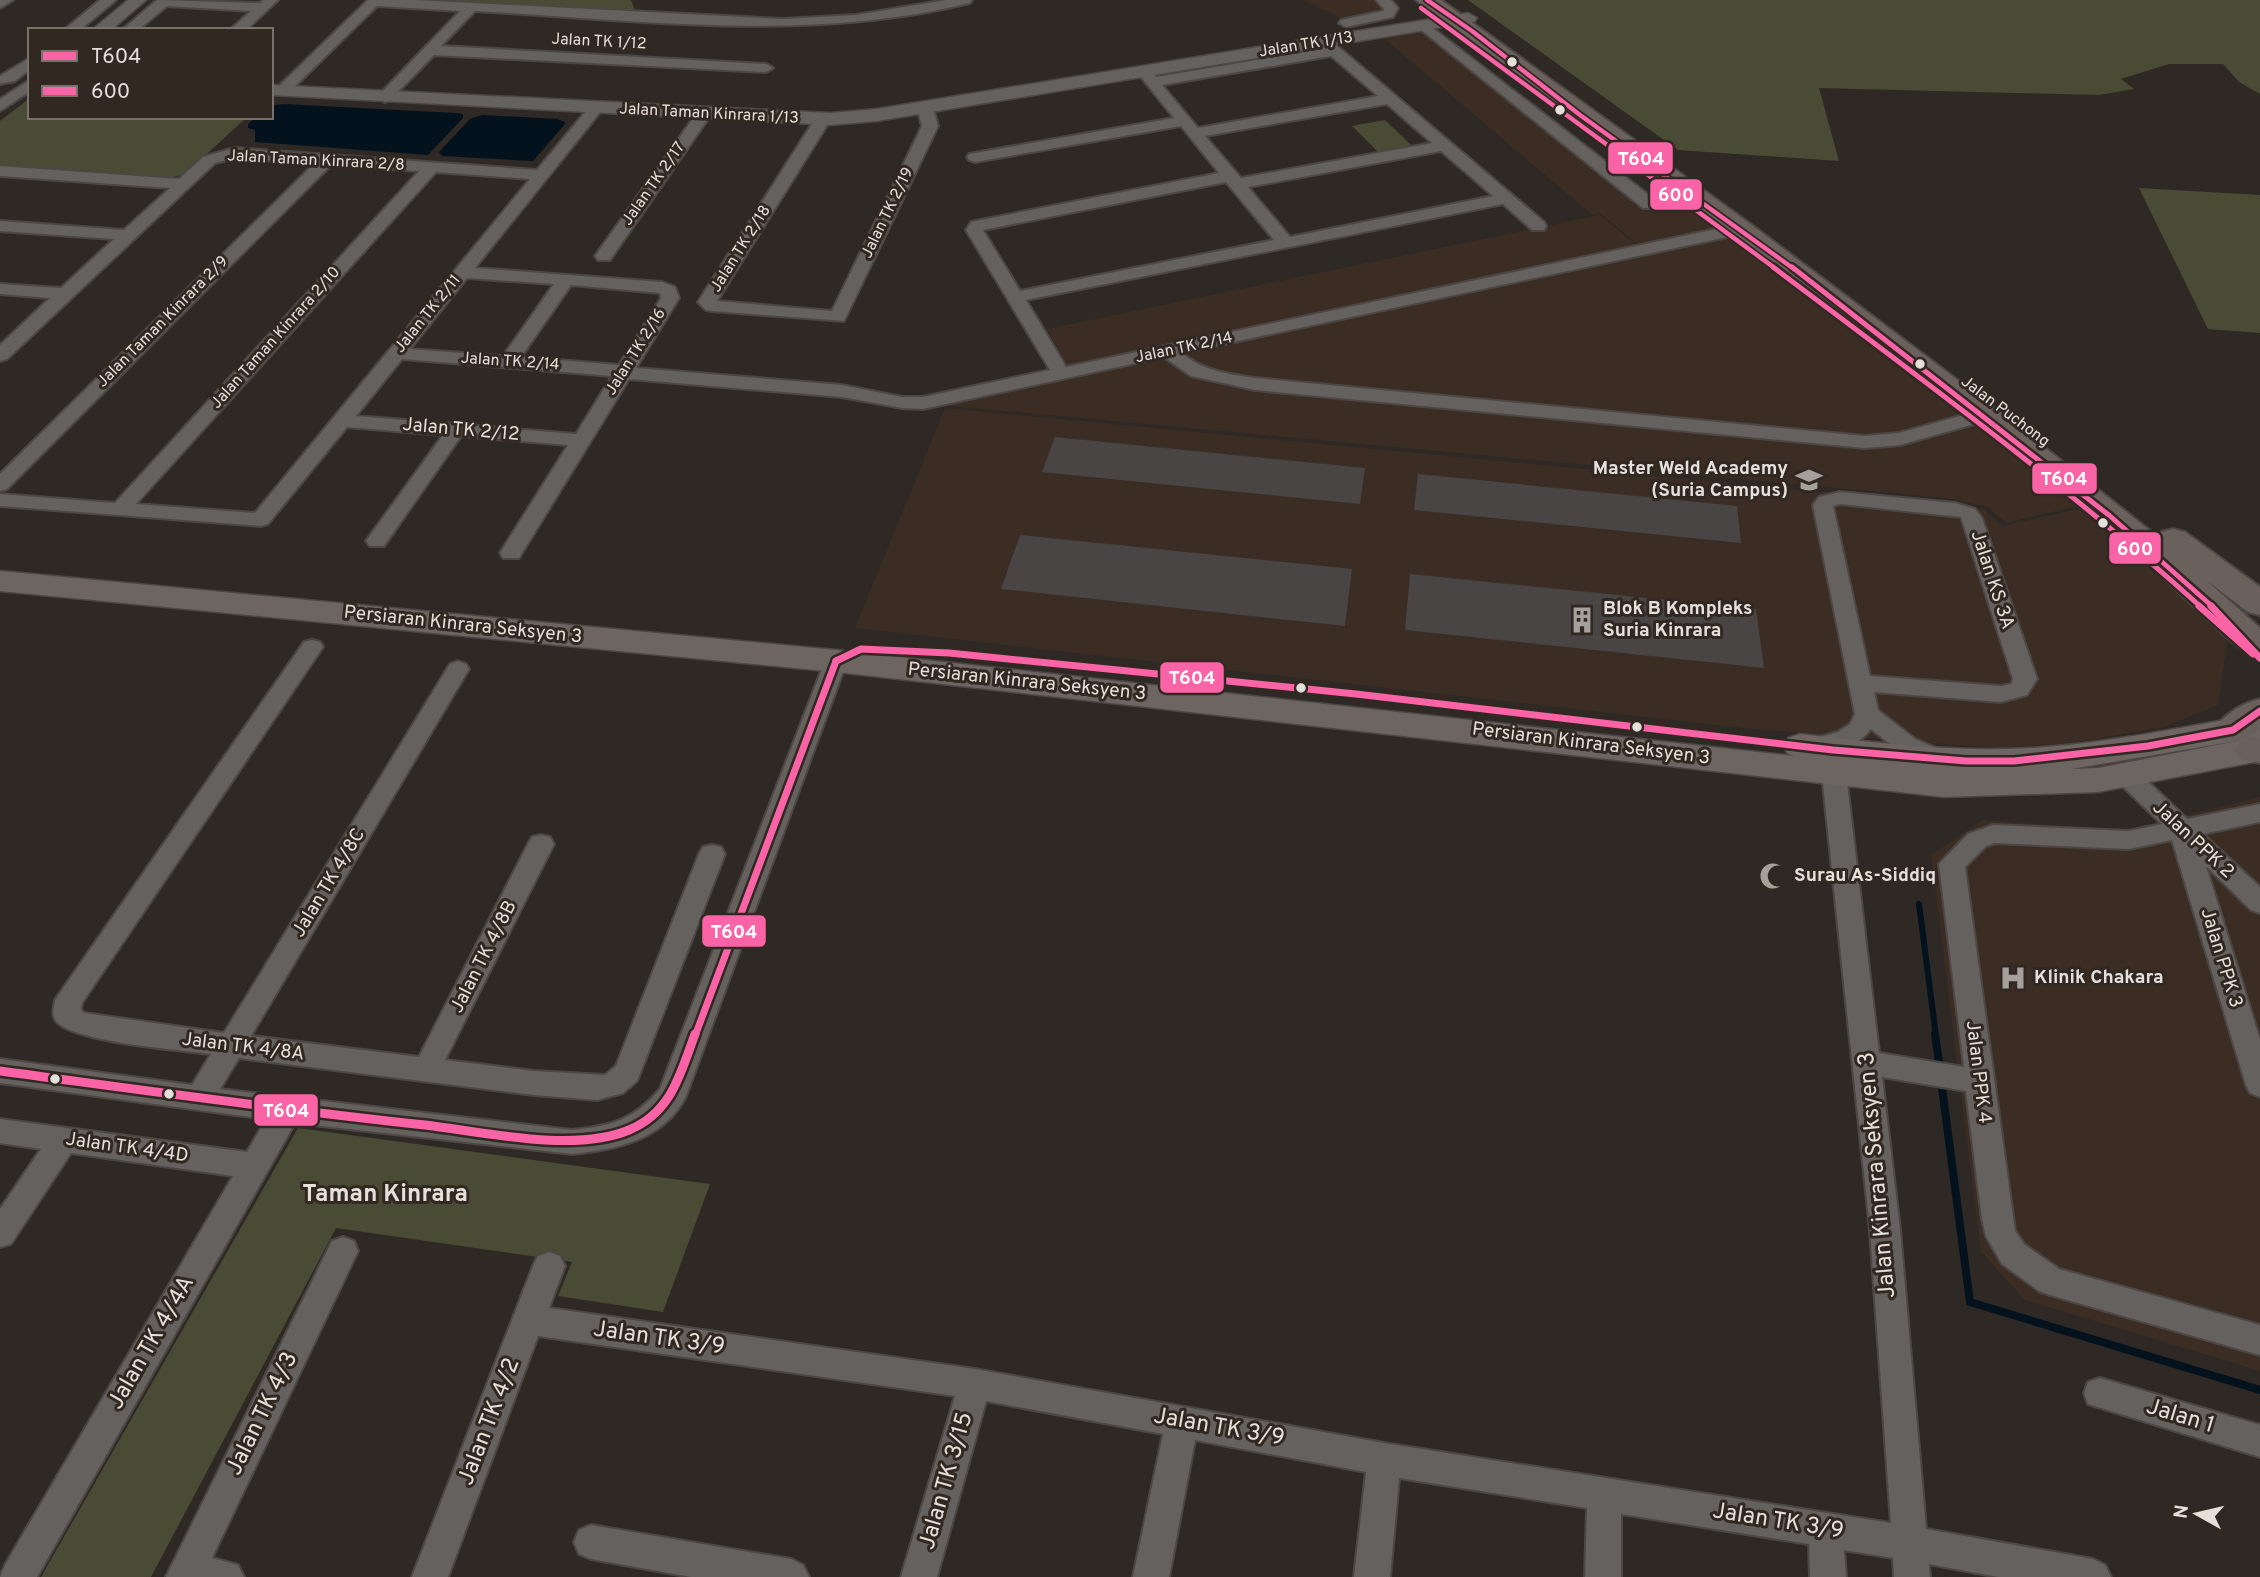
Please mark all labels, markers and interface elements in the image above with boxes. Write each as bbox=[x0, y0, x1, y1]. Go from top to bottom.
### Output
legend bbox=[28, 28, 273, 119]
street label: Jalan TK 1/13 bbox=[1257, 28, 1355, 62]
street label: Jalan TK 1/12 bbox=[551, 30, 647, 54]
text: T604 bbox=[91, 44, 141, 71]
unlabelled marker bbox=[1505, 55, 1519, 69]
text: 600 bbox=[91, 79, 130, 106]
street label: Jalan Taman Kinrara 1/13 bbox=[619, 99, 799, 129]
unlabelled marker bbox=[1553, 103, 1567, 117]
street label: Jalan TK 2/17 bbox=[618, 138, 690, 230]
line badge: T604 bbox=[1607, 141, 1674, 175]
street label: Jalan Taman Kinrara 2/8 bbox=[227, 146, 405, 176]
text: T604 bbox=[1618, 148, 1664, 172]
street label: Jalan TK 2/19 bbox=[857, 164, 919, 262]
line badge: 600 bbox=[1649, 178, 1703, 211]
text: 600 bbox=[1658, 184, 1694, 208]
street label: Jalan TK 2/18 bbox=[706, 202, 776, 296]
street label: Jalan Taman Kinrara 2/9 bbox=[93, 252, 233, 392]
street label: Jalan Taman Kinrara 2/10 bbox=[207, 263, 345, 413]
street label: Jalan TK 2/11 bbox=[390, 271, 466, 357]
street label: Jalan TK 2/16 bbox=[601, 305, 671, 399]
street label: Jalan TK 2/14 bbox=[1134, 328, 1235, 368]
street label: Jalan TK 2/14 bbox=[460, 349, 560, 375]
unlabelled marker bbox=[1913, 357, 1927, 371]
street label: Jalan Puchong bbox=[1957, 372, 2053, 452]
street label: Jalan TK 2/12 bbox=[401, 413, 521, 447]
place label: Master Weld Academy (Suria Campus) bbox=[1593, 457, 1788, 503]
line badge: T604 bbox=[2031, 462, 2098, 495]
school or university icon: Master Weld Academy (Suria Campus) bbox=[1794, 465, 1824, 495]
text: T604 bbox=[2041, 468, 2087, 492]
unlabelled marker bbox=[2096, 516, 2110, 530]
street label: Jalan KS 3A bbox=[1965, 527, 2019, 633]
line badge: 600 bbox=[2108, 531, 2162, 565]
text: 600 bbox=[2117, 538, 2153, 562]
place label: Blok B Kompleks Suria Kinrara bbox=[1603, 597, 1752, 643]
street label: Persiaran Kinrara Seksyen 3 bbox=[343, 601, 583, 649]
building icon: Blok B Kompleks Suria Kinrara bbox=[1567, 605, 1597, 635]
street label: Persiaran Kinrara Seksyen 3 bbox=[907, 658, 1147, 706]
line badge: T604 bbox=[1159, 661, 1225, 694]
text: T604 bbox=[1169, 667, 1215, 691]
unlabelled marker bbox=[1294, 681, 1308, 695]
street label: Persiaran Kinrara Seksyen 3 bbox=[1471, 717, 1711, 771]
unlabelled marker bbox=[1630, 720, 1644, 734]
street label: Jalan PPK 2 bbox=[2147, 796, 2239, 884]
street label: Jalan TK 4/8C bbox=[287, 824, 371, 942]
mosque icon: Surau As-Siddiq bbox=[1758, 861, 1788, 891]
place label: Surau As-Siddiq bbox=[1794, 864, 1936, 888]
street label: Jalan TK 4/8B bbox=[445, 897, 523, 1017]
street label: Jalan PPK 3 bbox=[2194, 905, 2248, 1011]
line badge: T604 bbox=[701, 914, 767, 948]
text: T604 bbox=[711, 921, 757, 945]
hospital icon: Klinik Chakara bbox=[1998, 963, 2028, 993]
place label: Klinik Chakara bbox=[2034, 966, 2164, 990]
street label: Jalan PPK 4 bbox=[1960, 1019, 1996, 1125]
street label: Jalan TK 4/8A bbox=[180, 1028, 306, 1066]
street label: Jalan Kinrara Seksyen 3 bbox=[1853, 1051, 1903, 1299]
unlabelled marker bbox=[48, 1072, 62, 1086]
unlabelled marker bbox=[162, 1087, 176, 1101]
line badge: T604 bbox=[253, 1093, 319, 1127]
text: T604 bbox=[263, 1100, 309, 1124]
street label: Jalan TK 4/4D bbox=[64, 1127, 190, 1169]
district label: Taman Kinrara bbox=[302, 1180, 468, 1210]
street label: Jalan TK 4/4A bbox=[102, 1271, 202, 1415]
street label: Jalan TK 3/9 bbox=[591, 1315, 727, 1363]
street label: Jalan TK 4/3 bbox=[221, 1348, 305, 1480]
street label: Jalan TK 4/2 bbox=[452, 1354, 528, 1490]
street label: Jalan 1 bbox=[2142, 1393, 2218, 1441]
street label: Jalan TK 3/9 bbox=[1151, 1402, 1287, 1454]
street label: Jalan TK 3/15 bbox=[914, 1409, 980, 1553]
north arrow bbox=[2162, 1479, 2232, 1549]
street label: Jalan TK 3/9 bbox=[1710, 1497, 1846, 1547]
text: N bbox=[2169, 1503, 2195, 1520]

